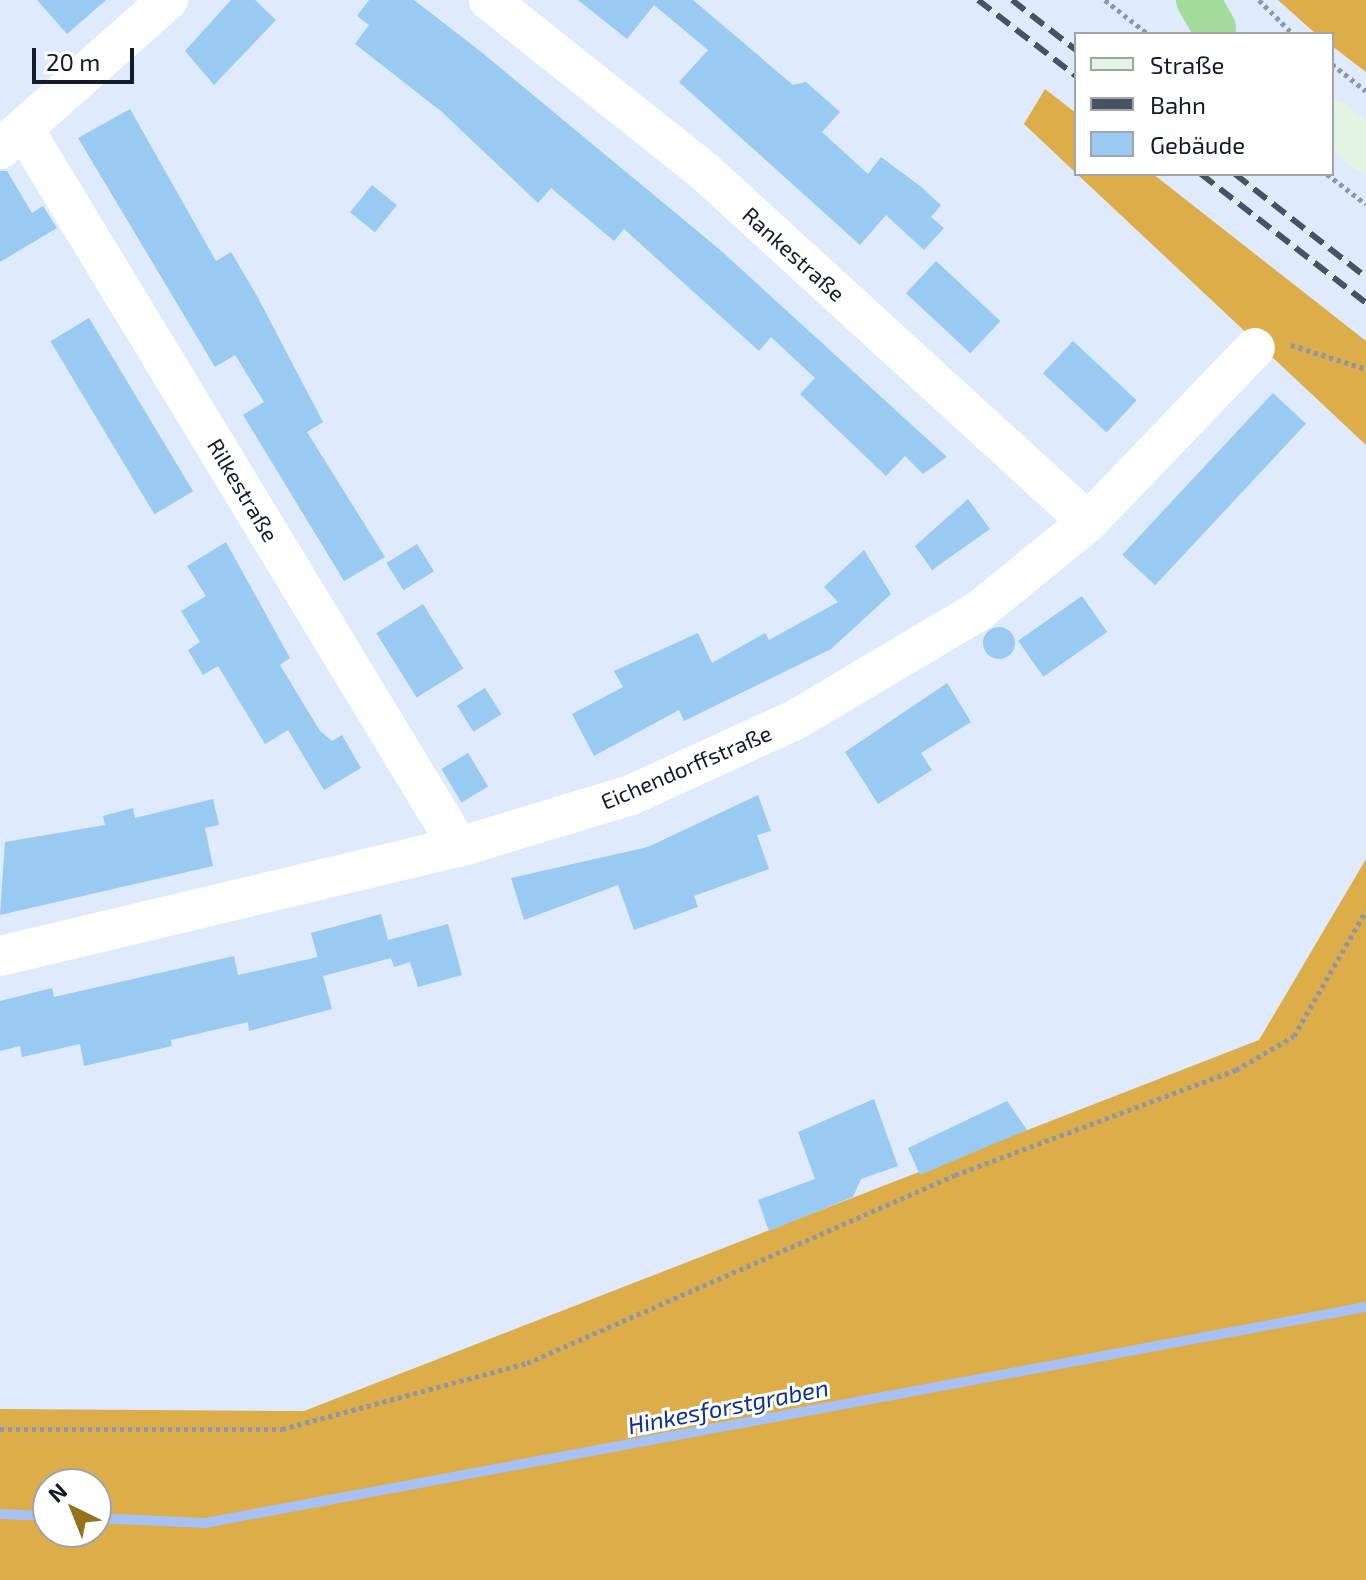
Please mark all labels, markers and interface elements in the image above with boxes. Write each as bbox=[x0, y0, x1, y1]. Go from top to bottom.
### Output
scale bar bbox=[36, 32, 138, 82]
legend bbox=[1074, 32, 1334, 176]
text: 20 m bbox=[46, 47, 100, 76]
text: Straße bbox=[1150, 50, 1224, 79]
text: Bahn bbox=[1150, 90, 1206, 119]
text: Gebäude bbox=[1150, 130, 1245, 159]
street label: Rankestraße bbox=[738, 201, 850, 307]
street label: Rilkestraße bbox=[202, 434, 284, 546]
street label: Eichendorffstraße bbox=[597, 719, 775, 815]
water label: Hinkesforstgraben bbox=[625, 1372, 831, 1440]
north arrow bbox=[32, 1468, 112, 1548]
text: N bbox=[42, 1477, 72, 1507]

